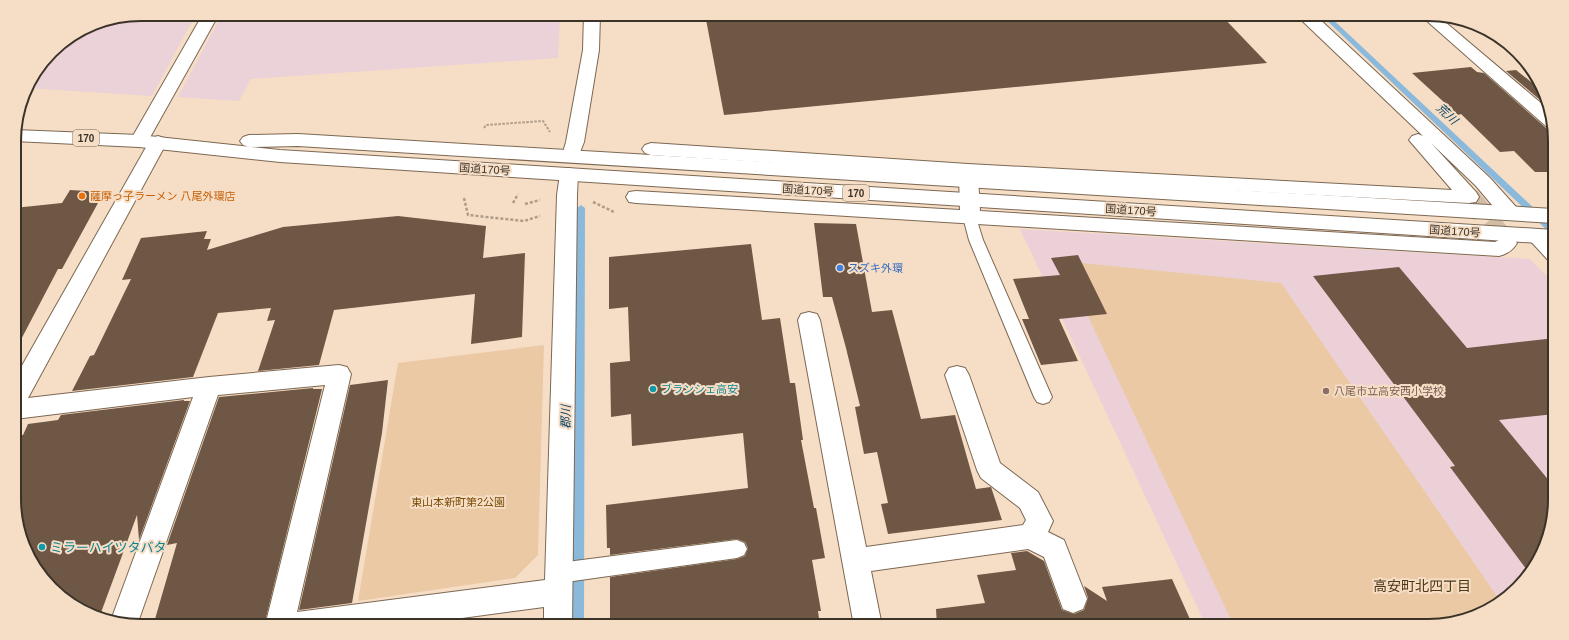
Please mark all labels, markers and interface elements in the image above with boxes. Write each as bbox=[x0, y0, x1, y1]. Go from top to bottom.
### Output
water label: 荒川 bbox=[1433, 101, 1462, 129]
road number: 170 bbox=[73, 130, 99, 146]
street label: 国道170号 bbox=[459, 161, 511, 177]
street label: 国道170号 bbox=[782, 182, 834, 198]
road number: 170 bbox=[843, 185, 869, 201]
place label: 薩摩っ子ラーメン 八尾外環店 bbox=[90, 190, 236, 202]
marker: 薩摩っ子ラーメン 八尾外環店 bbox=[77, 191, 87, 201]
street label: 国道170号 bbox=[1105, 202, 1157, 218]
street label: 国道170号 bbox=[1429, 223, 1481, 239]
place label: スズキ外環 bbox=[848, 262, 903, 274]
marker: スズキ外環 bbox=[835, 263, 845, 273]
place label: ブランシェ高安 bbox=[661, 383, 738, 395]
marker: ブランシェ高安 bbox=[648, 384, 658, 394]
place label: 八尾市立高安西小学校 bbox=[1334, 385, 1444, 397]
marker: 八尾市立高安西小学校 bbox=[1321, 386, 1331, 396]
water label: 郡川 bbox=[559, 403, 573, 429]
park label: 東山本新町第2公園 bbox=[411, 496, 505, 508]
place label: ミラーハイツタバタ bbox=[50, 540, 166, 555]
marker: ミラーハイツタバタ bbox=[37, 542, 47, 552]
district label: 高安町北四丁目 bbox=[1373, 578, 1471, 594]

